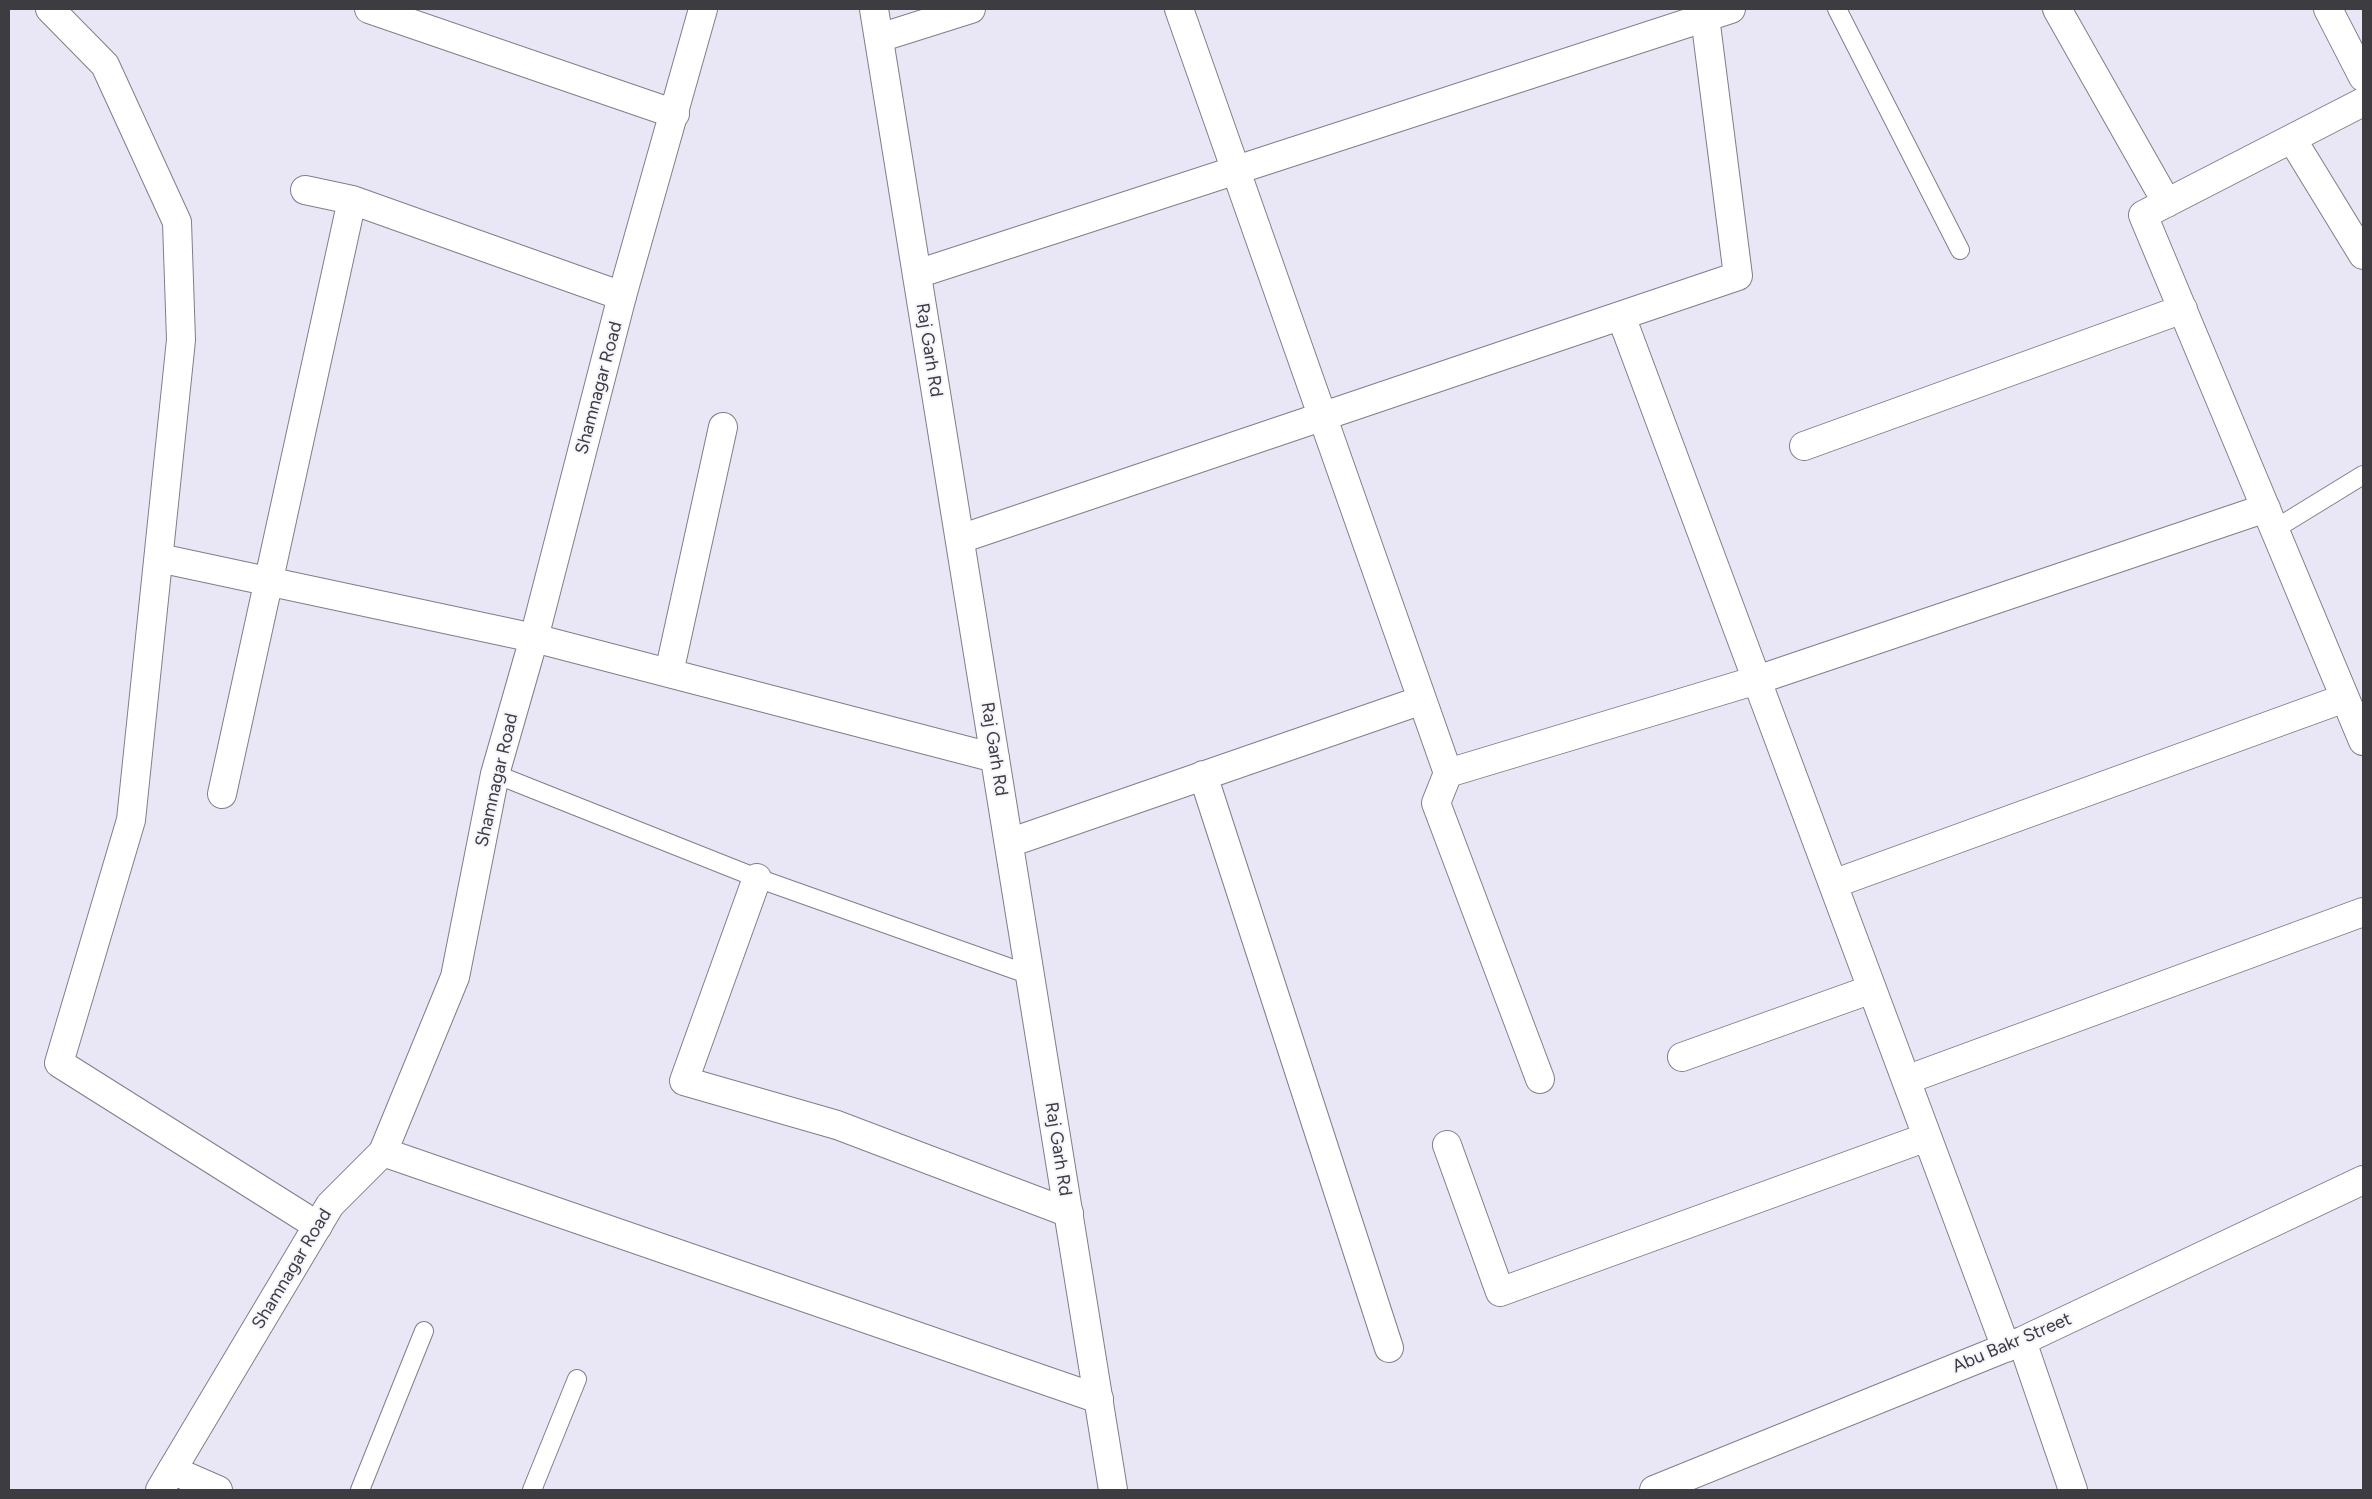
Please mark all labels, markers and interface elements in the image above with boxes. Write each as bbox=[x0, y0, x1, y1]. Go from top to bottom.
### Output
street label: Raj Garh Rd bbox=[911, 301, 947, 399]
street label: Shamnagar Road bbox=[571, 319, 627, 457]
street label: Raj Garh Rd bbox=[976, 700, 1012, 798]
street label: Shamnagar Road bbox=[471, 711, 523, 849]
street label: Raj Garh Rd bbox=[1040, 1100, 1076, 1198]
street label: Shamnagar Road bbox=[248, 1205, 336, 1333]
street label: Abu Bakr Street bbox=[1949, 1308, 2075, 1378]

